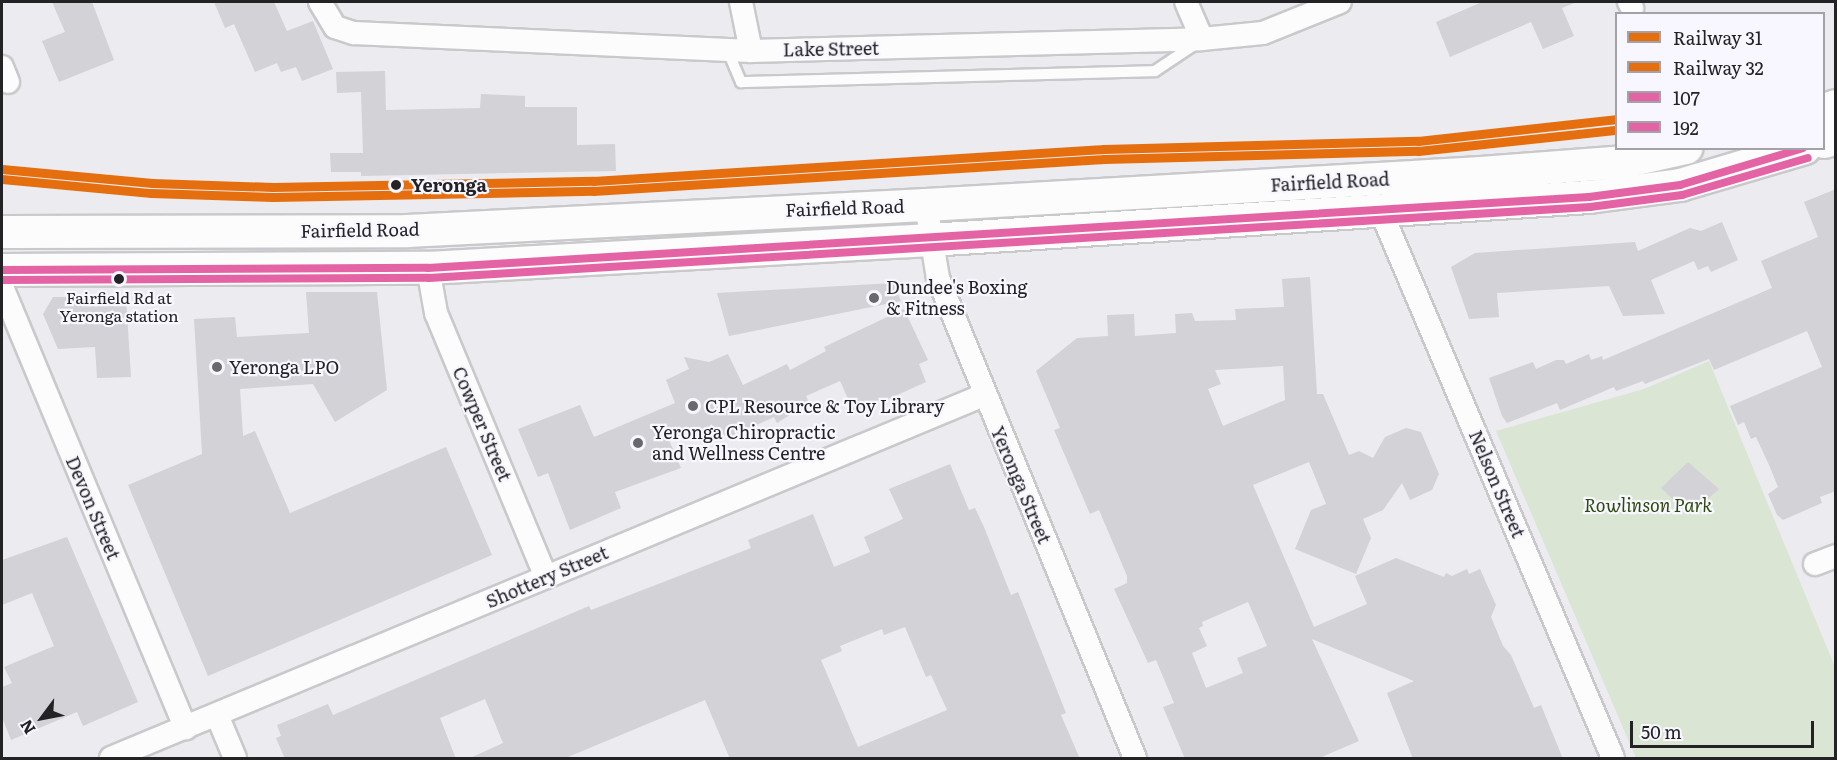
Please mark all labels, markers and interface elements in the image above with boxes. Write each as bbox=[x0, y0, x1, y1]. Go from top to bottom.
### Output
legend bbox=[1615, 12, 1825, 150]
text: Railway 31 bbox=[1673, 24, 1762, 51]
street label: Lake Street bbox=[783, 37, 879, 61]
text: Railway 32 bbox=[1673, 54, 1764, 81]
text: 107 bbox=[1673, 84, 1700, 111]
text: 192 bbox=[1673, 114, 1699, 141]
street label: Fairfield Road bbox=[1270, 168, 1390, 196]
place label: Yeronga bbox=[411, 174, 487, 196]
marker: Yeronga bbox=[386, 175, 406, 195]
street label: Fairfield Road bbox=[785, 195, 905, 221]
street label: Fairfield Road bbox=[300, 218, 420, 242]
marker: Fairfield Rd at Yeronga station bbox=[113, 273, 125, 285]
place label: Dundee's Boxing & Fitness bbox=[886, 277, 1028, 320]
place label: Fairfield Rd at Yeronga station bbox=[59, 287, 179, 325]
marker: Dundee's Boxing & Fitness bbox=[867, 291, 881, 305]
place label: Yeronga LPO bbox=[229, 356, 339, 378]
marker: Yeronga LPO bbox=[210, 360, 224, 374]
street label: Cowper Street bbox=[448, 363, 516, 485]
place label: CPL Resource & Toy Library bbox=[705, 395, 944, 417]
marker: CPL Resource & Toy Library bbox=[686, 399, 700, 413]
place label: Yeronga Chiropractic and Wellness Centre bbox=[652, 422, 835, 464]
street label: Yeronga Street bbox=[987, 423, 1055, 547]
street label: Nelson Street bbox=[1465, 427, 1529, 541]
marker: Yeronga Chiropractic and Wellness Centre bbox=[629, 434, 647, 452]
street label: Devon Street bbox=[61, 453, 125, 563]
park label: Rowlinson Park bbox=[1584, 494, 1712, 516]
street label: Shottery Street bbox=[483, 542, 611, 612]
north arrow bbox=[12, 688, 72, 748]
scale bar bbox=[1633, 709, 1818, 747]
text: N bbox=[13, 715, 40, 740]
text: 50 m bbox=[1641, 718, 1682, 745]

